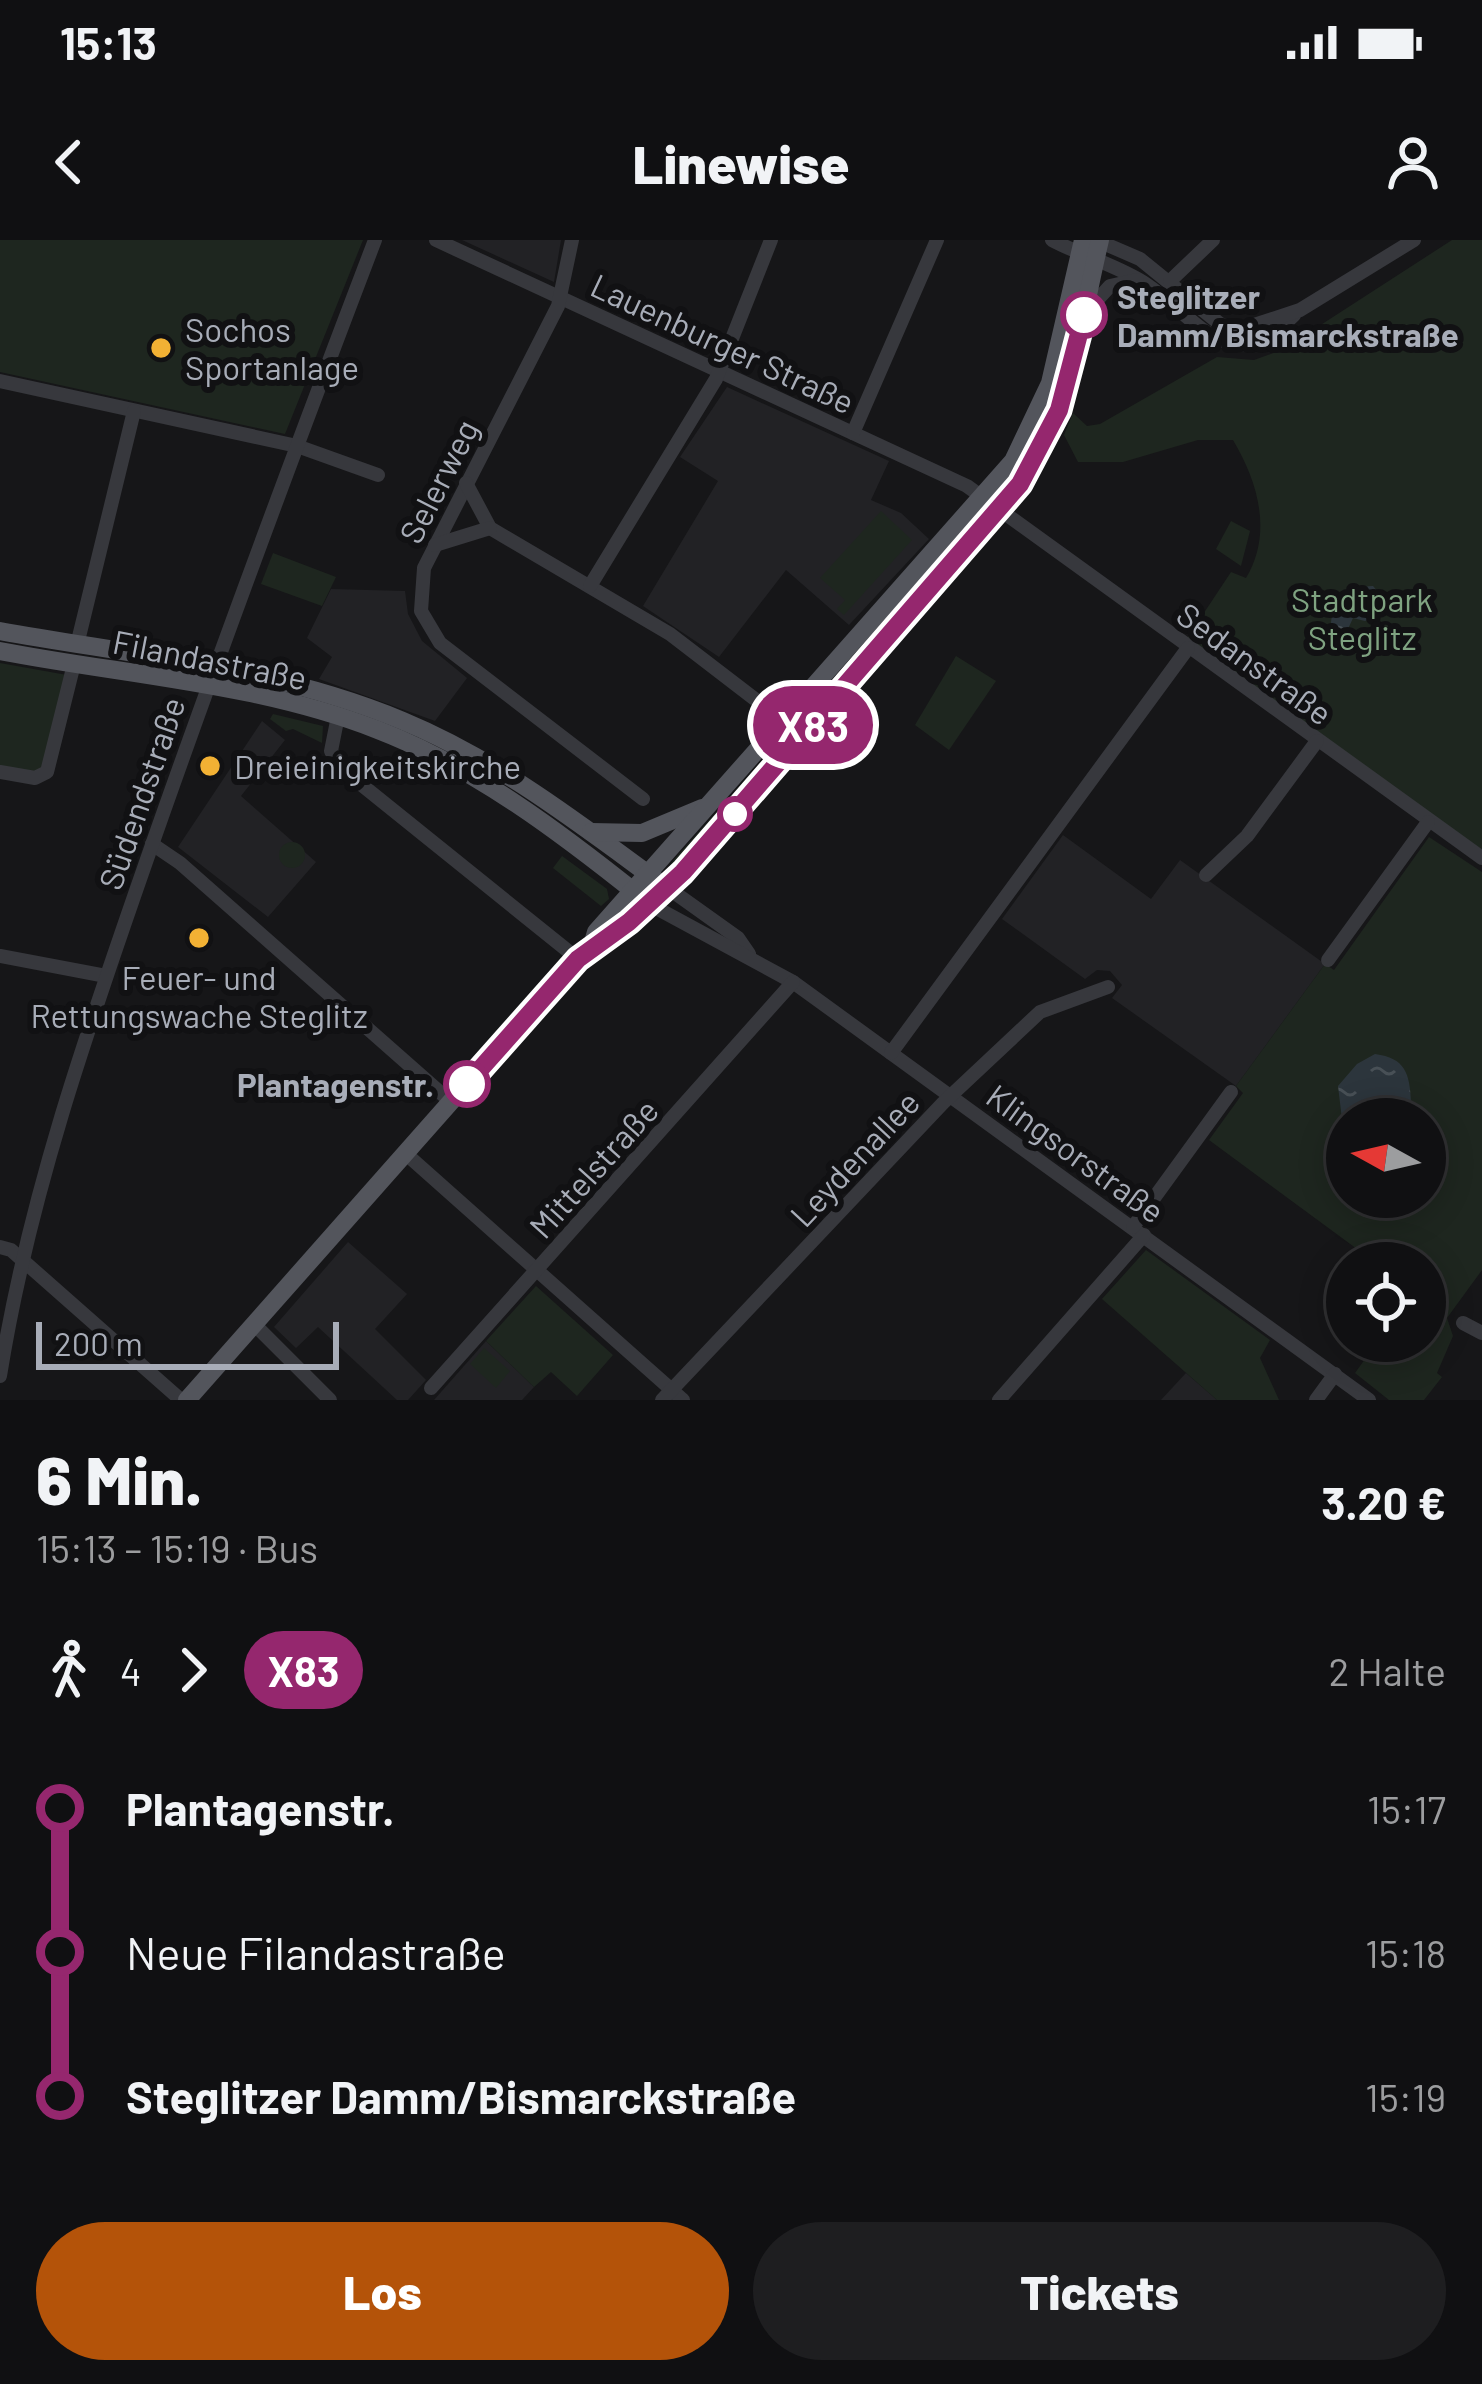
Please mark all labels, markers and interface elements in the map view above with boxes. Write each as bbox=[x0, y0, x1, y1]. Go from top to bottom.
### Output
text: 15:13 bbox=[60, 15, 157, 69]
icon: back bbox=[36, 129, 102, 195]
icon: person bbox=[1380, 129, 1446, 195]
text: Linewise bbox=[633, 130, 849, 195]
street label: Lauenburger Straße bbox=[585, 264, 861, 422]
place label: Steglitzer Damm/Bismarckstraße bbox=[1117, 276, 1459, 354]
marker: Steglitzer Damm/Bismarckstraße bbox=[1062, 293, 1106, 337]
place label: Sochos Sportanlage bbox=[185, 309, 359, 387]
marker: Sochos Sportanlage bbox=[148, 335, 174, 361]
street label: Selerweg bbox=[390, 412, 486, 550]
park label: Stadtpark Steglitz bbox=[1291, 579, 1433, 657]
street label: Sedanstraße bbox=[1170, 593, 1340, 733]
street label: Filandastraße bbox=[110, 621, 310, 697]
line badge: X83 bbox=[744, 686, 882, 764]
street label: Südendstraße bbox=[89, 692, 193, 894]
text: X83 bbox=[777, 700, 849, 750]
place label: Dreieinigkeitskirche bbox=[234, 746, 521, 786]
marker: Dreieinigkeitskirche bbox=[197, 753, 223, 779]
unlabelled marker bbox=[719, 798, 751, 830]
marker: Feuer- und Rettungswache Steglitz bbox=[186, 925, 212, 951]
place label: Feuer- und Rettungswache Steglitz bbox=[30, 957, 368, 1035]
marker: Plantagenstr. bbox=[445, 1062, 489, 1106]
place label: Plantagenstr. bbox=[237, 1064, 434, 1104]
street label: Klingsorstraße bbox=[979, 1075, 1173, 1231]
street label: Leydenallee bbox=[781, 1082, 927, 1234]
street label: Mittelstraße bbox=[520, 1090, 666, 1246]
north arrow bbox=[1326, 1098, 1446, 1218]
map controls bbox=[1326, 1098, 1446, 1362]
button: locate bbox=[1326, 1242, 1446, 1362]
scale bar bbox=[36, 1316, 339, 1369]
text: 200 m bbox=[54, 1323, 143, 1363]
text: 6 Min. bbox=[36, 1439, 203, 1518]
text: 3.20 € bbox=[1321, 1475, 1446, 1529]
text: 15:13 – 15:19 · Bus bbox=[36, 1524, 318, 1571]
icon: walk bbox=[36, 1637, 102, 1703]
icon: forward bbox=[160, 1637, 226, 1703]
text: X83 bbox=[268, 1645, 339, 1695]
text: 4 bbox=[120, 1647, 142, 1694]
text: 2 Halte bbox=[1328, 1647, 1446, 1694]
text: Plantagenstr. bbox=[126, 1781, 395, 1835]
text: 15:17 bbox=[1367, 1785, 1446, 1832]
text: Neue Filandastraße bbox=[126, 1925, 506, 1979]
text: 15:18 bbox=[1365, 1929, 1446, 1976]
text: Steglitzer Damm/Bismarckstraße bbox=[126, 2069, 796, 2123]
text: 15:19 bbox=[1365, 2073, 1446, 2120]
button: Los bbox=[36, 2222, 729, 2360]
button: Tickets bbox=[753, 2222, 1446, 2360]

